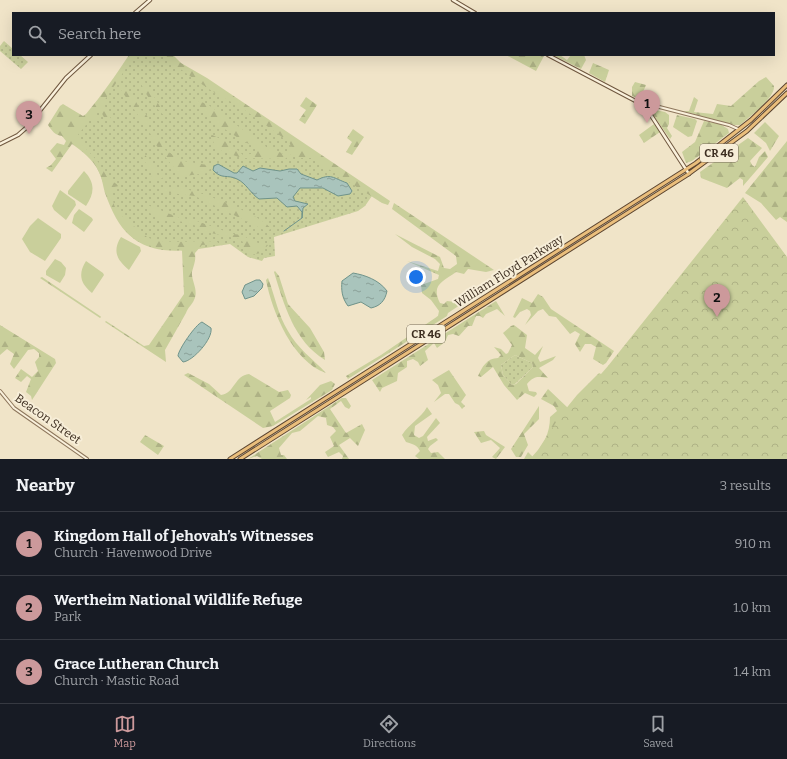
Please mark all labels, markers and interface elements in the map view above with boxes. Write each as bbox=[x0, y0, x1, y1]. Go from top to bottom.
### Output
search box bbox=[12, 12, 775, 56]
icon: search bbox=[26, 23, 48, 45]
text: Search here bbox=[58, 25, 141, 43]
pin: 1 bbox=[634, 90, 660, 123]
pin: 3 bbox=[16, 101, 42, 134]
road number: CR 46 bbox=[700, 144, 738, 162]
street label: William Floyd Parkway bbox=[452, 231, 566, 310]
your location bbox=[406, 267, 426, 287]
pin: 2 bbox=[704, 284, 730, 317]
road number: CR 46 bbox=[407, 325, 445, 343]
street label: Beacon Street bbox=[12, 391, 84, 447]
text: Nearby bbox=[16, 475, 75, 496]
text: 3 results bbox=[720, 478, 771, 493]
text: Kingdom Hall of Jehovah’s Witnesses bbox=[54, 527, 314, 545]
text: 1 bbox=[26, 536, 32, 551]
text: 910 m bbox=[735, 536, 771, 551]
text: Church · Havenwood Drive bbox=[54, 545, 212, 560]
text: Wertheim National Wildlife Refuge bbox=[54, 591, 302, 609]
text: 2 bbox=[25, 600, 33, 615]
text: 1.0 km bbox=[733, 600, 771, 615]
text: Park bbox=[54, 609, 81, 624]
text: Grace Lutheran Church bbox=[54, 655, 219, 673]
text: 3 bbox=[25, 664, 33, 679]
text: 1.4 km bbox=[734, 664, 771, 679]
text: Church · Mastic Road bbox=[54, 673, 179, 688]
tab: Map bbox=[114, 713, 136, 750]
tab: Directions bbox=[363, 713, 416, 750]
tab: Saved bbox=[643, 713, 673, 750]

